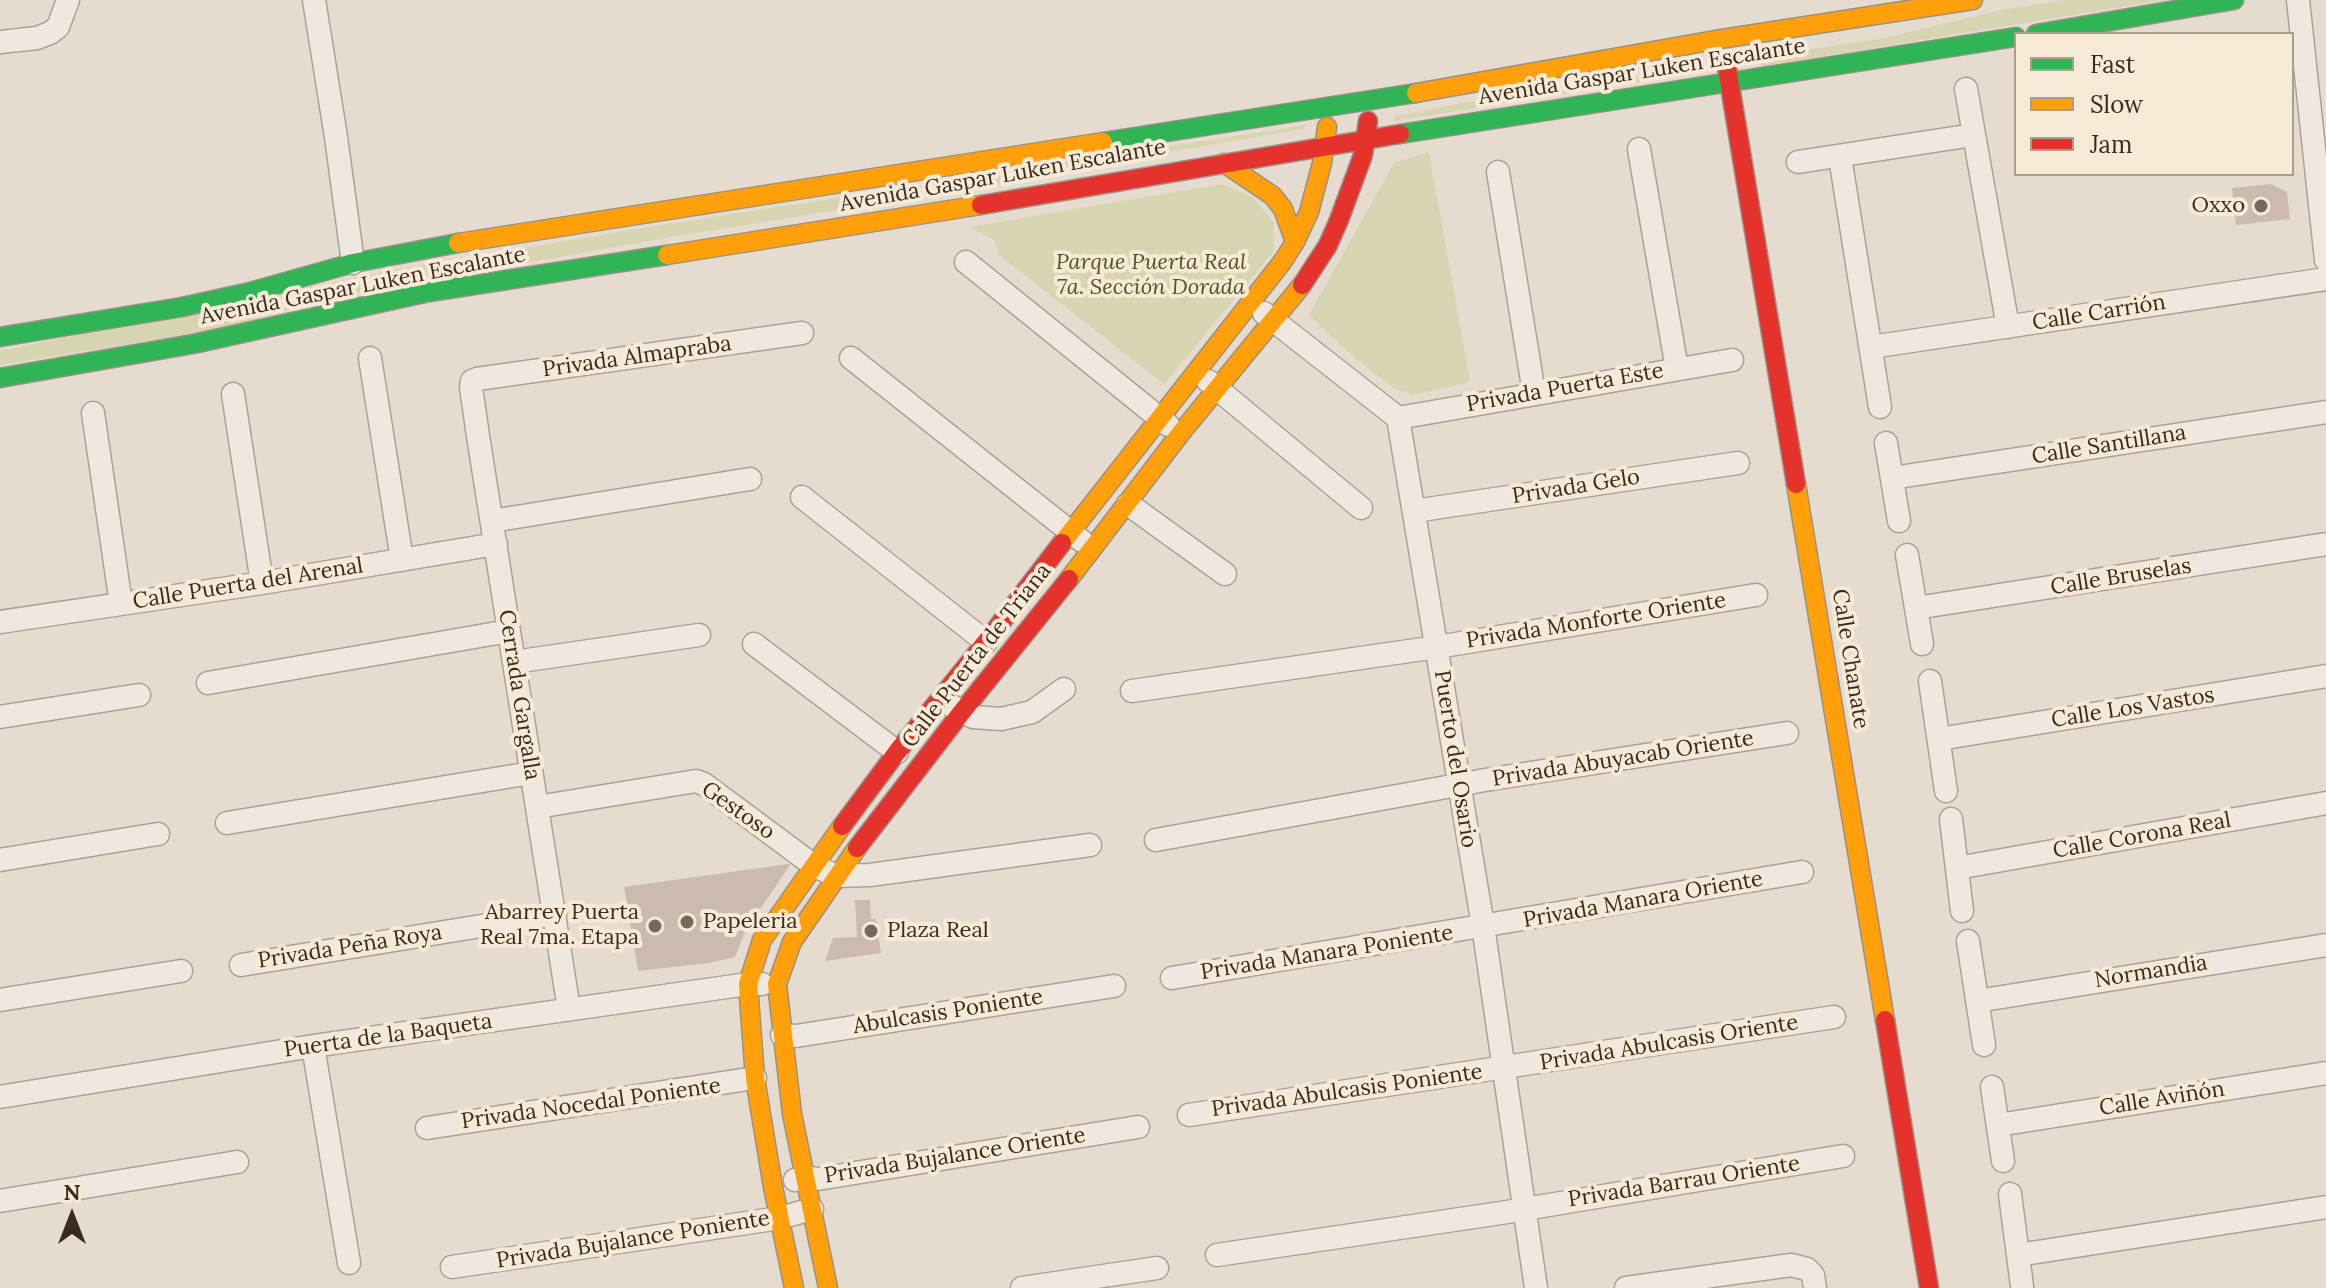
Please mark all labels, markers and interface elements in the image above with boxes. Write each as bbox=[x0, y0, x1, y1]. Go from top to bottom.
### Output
legend bbox=[2014, 32, 2294, 176]
street label: Avenida Gaspar Luken Escalante bbox=[1477, 33, 1807, 111]
text: Fast bbox=[2090, 49, 2135, 80]
text: Slow bbox=[2090, 89, 2143, 120]
text: Jam bbox=[2090, 129, 2132, 160]
street label: Avenida Gaspar Luken Escalante bbox=[838, 134, 1168, 218]
place label: Oxxo bbox=[2192, 193, 2245, 219]
marker: Oxxo bbox=[2252, 197, 2270, 215]
street label: Avenida Gaspar Luken Escalante bbox=[198, 242, 528, 330]
park label: Parque Puerta Real 7a. Sección Dorada bbox=[1056, 250, 1246, 302]
street label: Calle Carrión bbox=[2030, 289, 2168, 337]
street label: Privada Almapraba bbox=[541, 331, 733, 383]
street label: Privada Puerta Este bbox=[1464, 358, 1666, 418]
street label: Calle Santillana bbox=[2030, 420, 2188, 470]
street label: Privada Gelo bbox=[1510, 464, 1642, 510]
street label: Calle Puerta del Arenal bbox=[131, 553, 365, 615]
street label: Calle Bruselas bbox=[2049, 553, 2193, 601]
street label: Calle Puerta de Triana bbox=[897, 559, 1057, 753]
street label: Privada Monforte Oriente bbox=[1464, 587, 1728, 655]
street label: Calle Chanate bbox=[1826, 587, 1874, 731]
street label: Cerrada Gargalla bbox=[492, 608, 546, 782]
street label: Puerto del Osario bbox=[1428, 668, 1482, 850]
street label: Calle Los Vastos bbox=[2049, 682, 2217, 734]
street label: Privada Abuyacab Oriente bbox=[1490, 725, 1756, 793]
street label: Gestoso bbox=[696, 776, 780, 846]
street label: Calle Corona Real bbox=[2051, 807, 2233, 865]
street label: Privada Manara Oriente bbox=[1521, 866, 1765, 934]
place label: Abarrey Puerta Real 7ma. Etapa bbox=[480, 900, 639, 952]
place label: Papeleria bbox=[703, 909, 798, 935]
marker: Papeleria bbox=[678, 913, 696, 931]
marker: Abarrey Puerta Real 7ma. Etapa bbox=[646, 917, 664, 935]
place label: Plaza Real bbox=[887, 918, 989, 944]
street label: Privada Peña Roya bbox=[256, 919, 444, 975]
street label: Privada Manara Poniente bbox=[1199, 920, 1455, 986]
marker: Plaza Real bbox=[862, 922, 880, 940]
street label: Normandia bbox=[2093, 950, 2209, 994]
street label: Abulcasis Poniente bbox=[851, 984, 1045, 1040]
street label: Puerta de la Baqueta bbox=[282, 1008, 494, 1064]
street label: Privada Abulcasis Oriente bbox=[1538, 1010, 1800, 1076]
street label: Privada Abulcasis Poniente bbox=[1210, 1059, 1484, 1123]
street label: Privada Nocedal Poniente bbox=[460, 1073, 722, 1135]
street label: Calle Aviñón bbox=[2097, 1076, 2227, 1122]
street label: Privada Bujalance Oriente bbox=[823, 1122, 1087, 1190]
street label: Privada Barrau Oriente bbox=[1566, 1151, 1802, 1213]
north arrow bbox=[32, 1176, 112, 1256]
text: N bbox=[63, 1178, 81, 1206]
street label: Privada Bujalance Poniente bbox=[494, 1205, 772, 1275]

